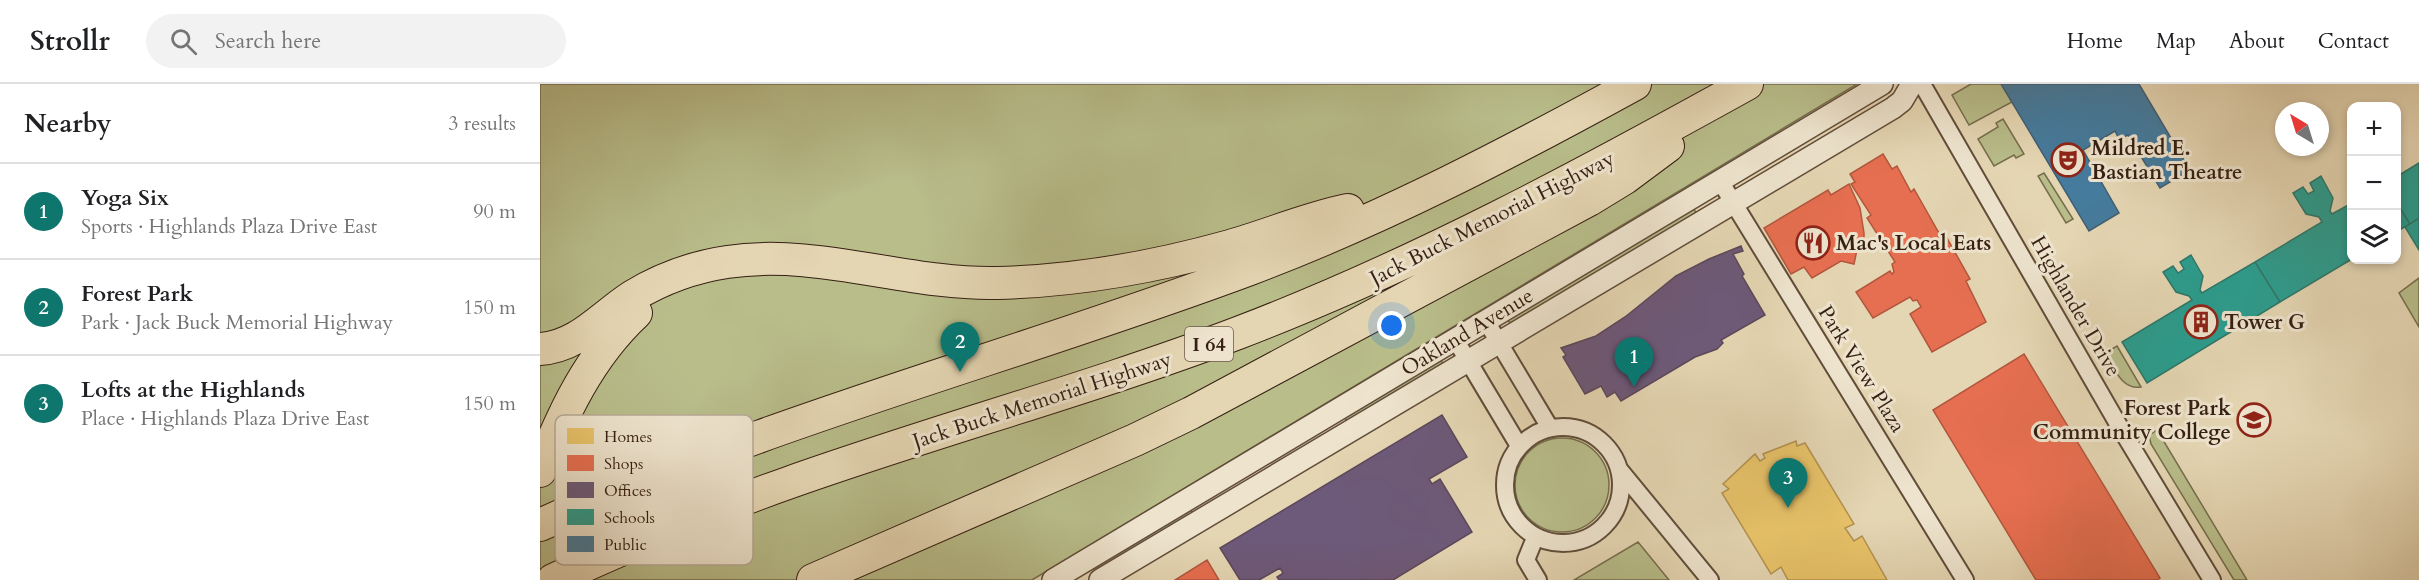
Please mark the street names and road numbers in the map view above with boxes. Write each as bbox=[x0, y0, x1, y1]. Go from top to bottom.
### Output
street label: Jack Buck Memorial Highway bbox=[1362, 144, 1619, 294]
street label: Highlander Drive bbox=[2024, 231, 2128, 382]
street label: Oakland Avenue bbox=[1396, 281, 1539, 383]
street label: Park View Plaza bbox=[1811, 300, 1912, 438]
road number: I 64 bbox=[1185, 327, 1233, 361]
street label: Jack Buck Memorial Highway bbox=[906, 345, 1175, 457]

